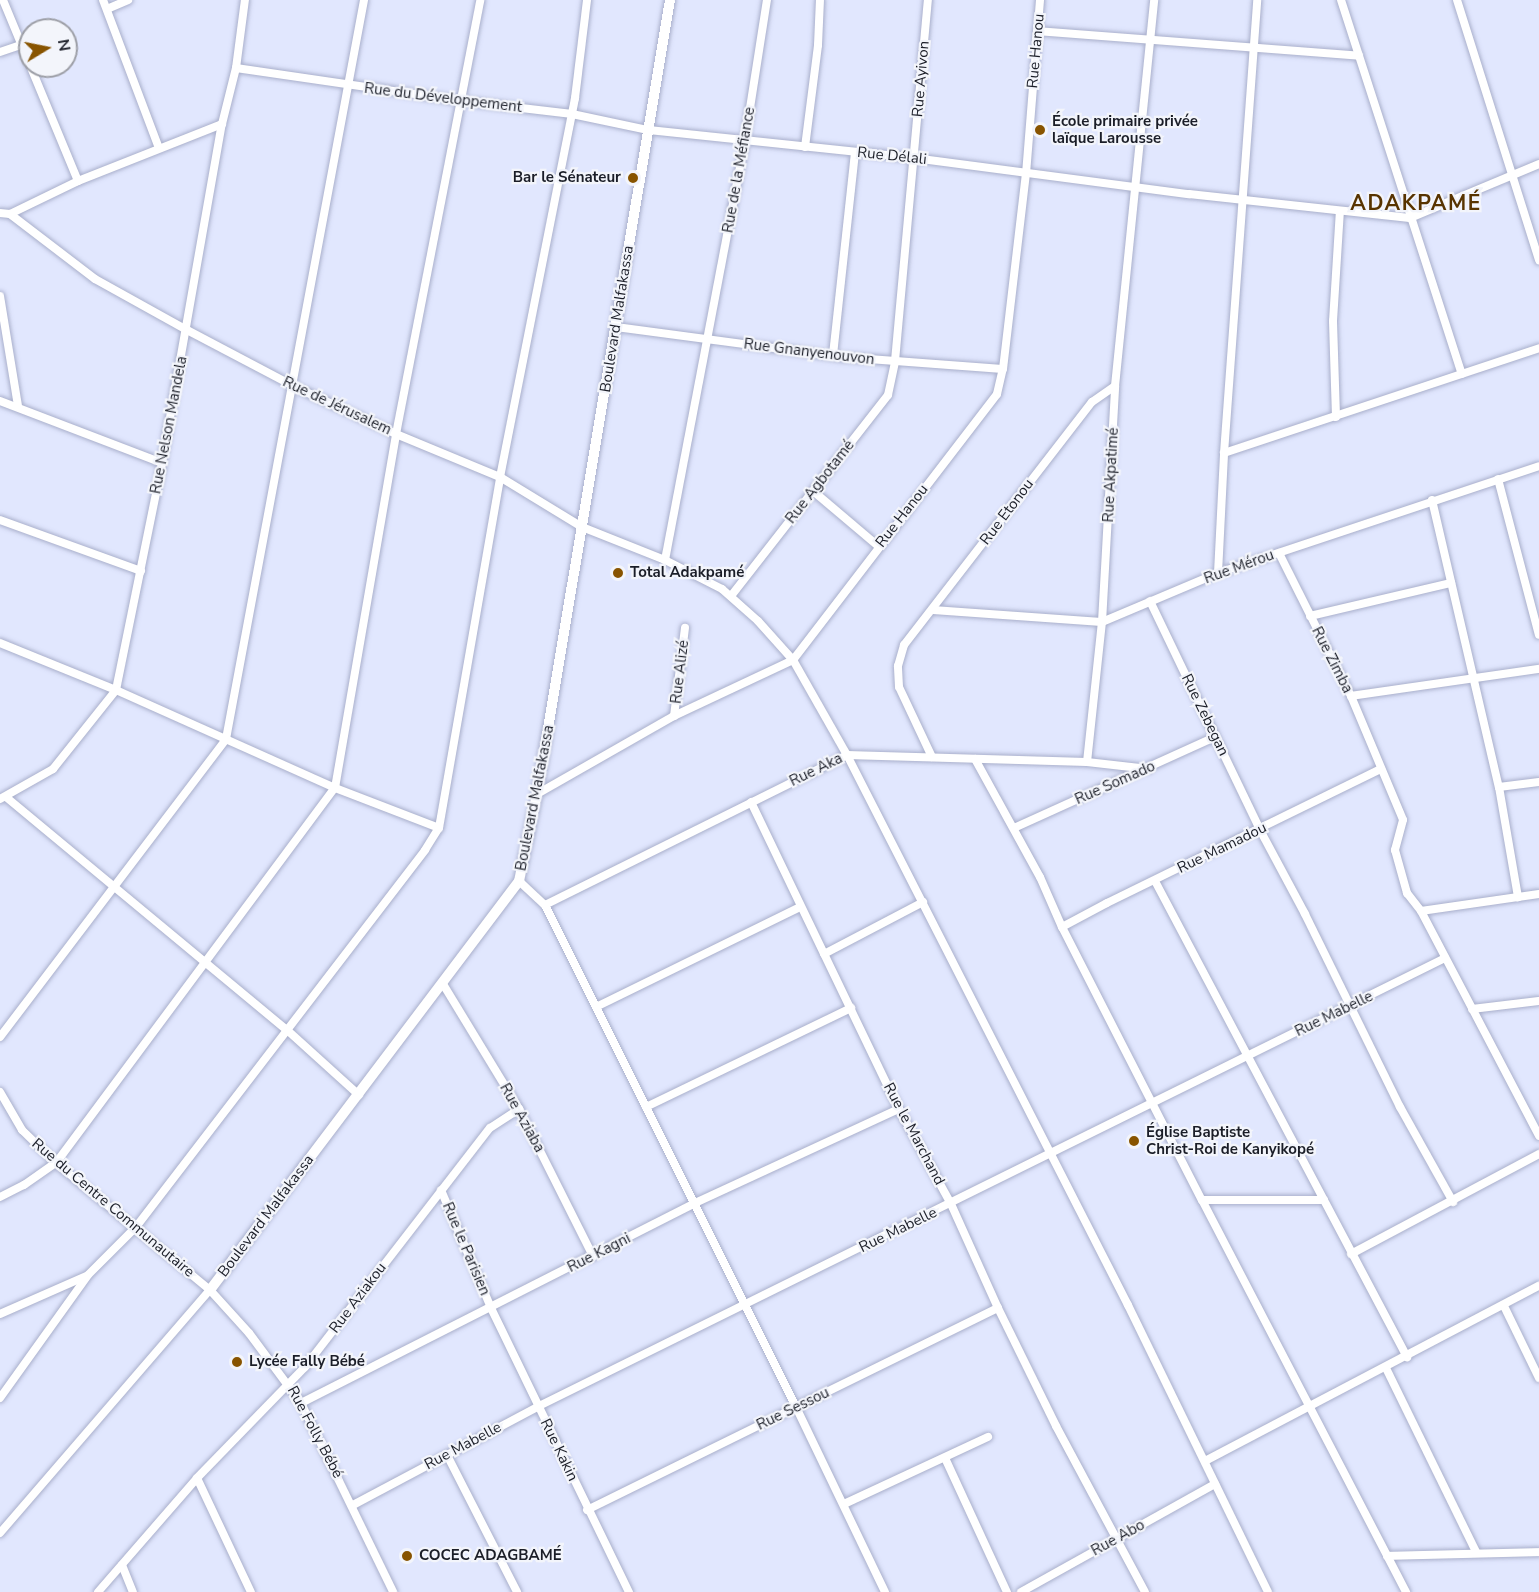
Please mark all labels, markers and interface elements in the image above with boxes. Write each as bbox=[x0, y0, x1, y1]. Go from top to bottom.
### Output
street label: Rue Hanou bbox=[1024, 13, 1048, 89]
north arrow bbox=[18, 18, 78, 78]
text: N bbox=[52, 37, 76, 53]
street label: Rue Ayivon bbox=[909, 40, 933, 118]
street label: Rue du Développement bbox=[363, 79, 523, 117]
street label: Rue de la Méfiance bbox=[719, 106, 759, 234]
place label: École primaire privée laïque Larousse bbox=[1052, 112, 1198, 147]
marker: École primaire privée laïque Larousse bbox=[1033, 123, 1047, 137]
street label: Rue Délali bbox=[856, 143, 928, 169]
place label: Bar le Sénateur bbox=[513, 169, 621, 187]
marker: Bar le Sénateur bbox=[626, 171, 640, 185]
district label: ADAKPAMÉ bbox=[1350, 190, 1482, 216]
street label: Boulevard Malfakassa bbox=[597, 244, 637, 394]
street label: Rue Gnanyenouvon bbox=[743, 335, 875, 369]
street label: Rue Nelson Mandela bbox=[147, 355, 191, 495]
street label: Rue de Jérusalem bbox=[280, 373, 394, 439]
street label: Rue Akpatimé bbox=[1100, 427, 1122, 523]
street label: Rue Agbotamé bbox=[782, 437, 858, 527]
street label: Rue Etonou bbox=[976, 476, 1038, 548]
street label: Rue Hanou bbox=[872, 481, 932, 551]
street label: Rue Mérou bbox=[1202, 546, 1276, 588]
place label: Total Adakpamé bbox=[630, 564, 744, 582]
marker: Total Adakpamé bbox=[611, 566, 625, 580]
street label: Rue Zimba bbox=[1308, 624, 1356, 696]
street label: Rue Alizé bbox=[667, 639, 693, 705]
street label: Rue Zebegan bbox=[1177, 671, 1233, 759]
street label: Boulevard Malfakassa bbox=[512, 724, 558, 872]
street label: Rue Aka bbox=[787, 750, 845, 790]
street label: Rue Somado bbox=[1072, 757, 1158, 809]
street label: Rue Mamadou bbox=[1174, 819, 1270, 877]
street label: Rue Mabelle bbox=[1292, 987, 1376, 1041]
street label: Rue Aziaba bbox=[496, 1080, 548, 1156]
street label: Rue le Marchand bbox=[879, 1080, 949, 1188]
place label: Église Baptiste Christ-Roi de Kanyikopé bbox=[1146, 1123, 1314, 1158]
marker: Église Baptiste Christ-Roi de Kanyikopé bbox=[1127, 1134, 1141, 1148]
street label: Rue du Centre Communautaire bbox=[28, 1135, 198, 1281]
street label: Boulevard Malfakassa bbox=[214, 1151, 318, 1281]
street label: Rue le Parisien bbox=[438, 1200, 494, 1298]
street label: Rue Mabelle bbox=[856, 1203, 940, 1257]
street label: Rue Kagni bbox=[564, 1229, 634, 1277]
street label: Rue Aziakou bbox=[326, 1259, 390, 1337]
place label: Lycée Fally Bébé bbox=[249, 1353, 365, 1371]
marker: Lycée Fally Bébé bbox=[230, 1355, 244, 1369]
street label: Rue Folly Bébé bbox=[283, 1383, 347, 1481]
street label: Rue Sessou bbox=[754, 1384, 832, 1434]
street label: Rue Kakin bbox=[536, 1416, 582, 1484]
street label: Rue Mabelle bbox=[421, 1418, 505, 1474]
street label: Rue Abo bbox=[1088, 1516, 1148, 1560]
place label: COCEC ADAGBAMÉ bbox=[419, 1547, 562, 1565]
marker: COCEC ADAGBAMÉ bbox=[400, 1549, 414, 1563]

